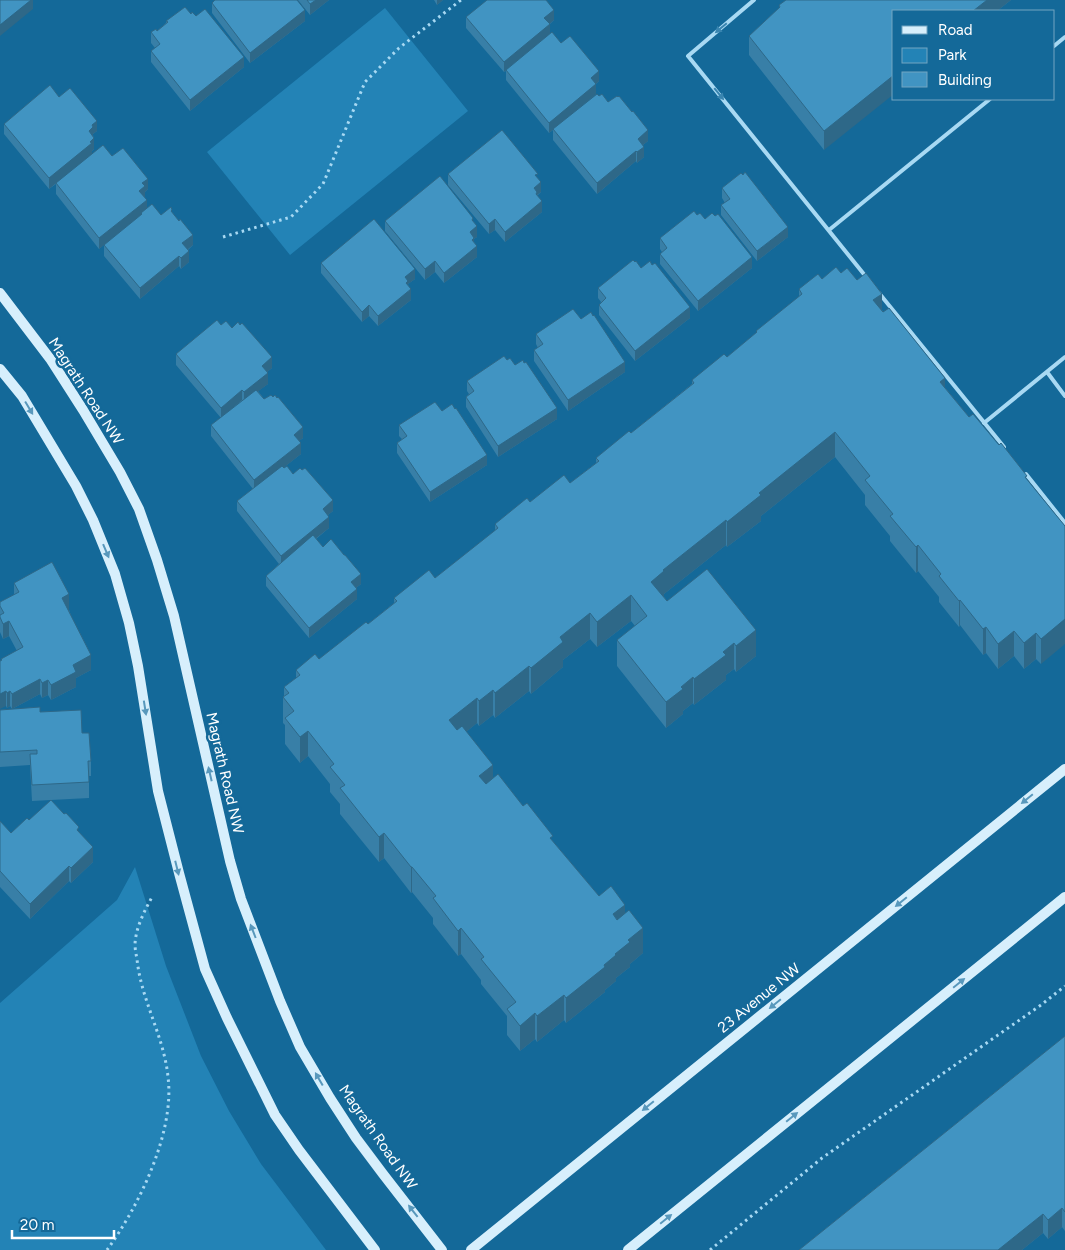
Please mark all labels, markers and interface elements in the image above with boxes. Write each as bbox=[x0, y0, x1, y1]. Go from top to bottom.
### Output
legend bbox=[892, 10, 1055, 100]
text: Road bbox=[938, 21, 973, 39]
one-way arrow bbox=[716, 22, 728, 34]
text: Park bbox=[938, 46, 967, 64]
text: Building bbox=[938, 71, 992, 89]
one-way arrow bbox=[714, 87, 725, 100]
street label: Magrath Road NW bbox=[45, 334, 128, 448]
one-way arrow bbox=[25, 402, 34, 415]
one-way arrow bbox=[102, 544, 110, 559]
one-way arrow bbox=[141, 701, 149, 717]
street label: Magrath Road NW bbox=[202, 711, 248, 836]
one-way arrow bbox=[206, 767, 214, 782]
one-way arrow bbox=[1021, 794, 1034, 805]
one-way arrow bbox=[173, 860, 181, 875]
one-way arrow bbox=[895, 896, 908, 907]
one-way arrow bbox=[249, 923, 257, 938]
street label: 23 Avenue NW bbox=[714, 959, 804, 1037]
one-way arrow bbox=[952, 977, 965, 988]
one-way arrow bbox=[768, 998, 781, 1009]
one-way arrow bbox=[314, 1072, 323, 1085]
street label: Magrath Road NW bbox=[335, 1081, 421, 1193]
one-way arrow bbox=[642, 1101, 655, 1112]
one-way arrow bbox=[786, 1112, 799, 1123]
one-way arrow bbox=[407, 1205, 418, 1218]
scale bar bbox=[12, 1208, 115, 1240]
one-way arrow bbox=[659, 1214, 672, 1225]
text: 20 m bbox=[20, 1216, 54, 1234]

